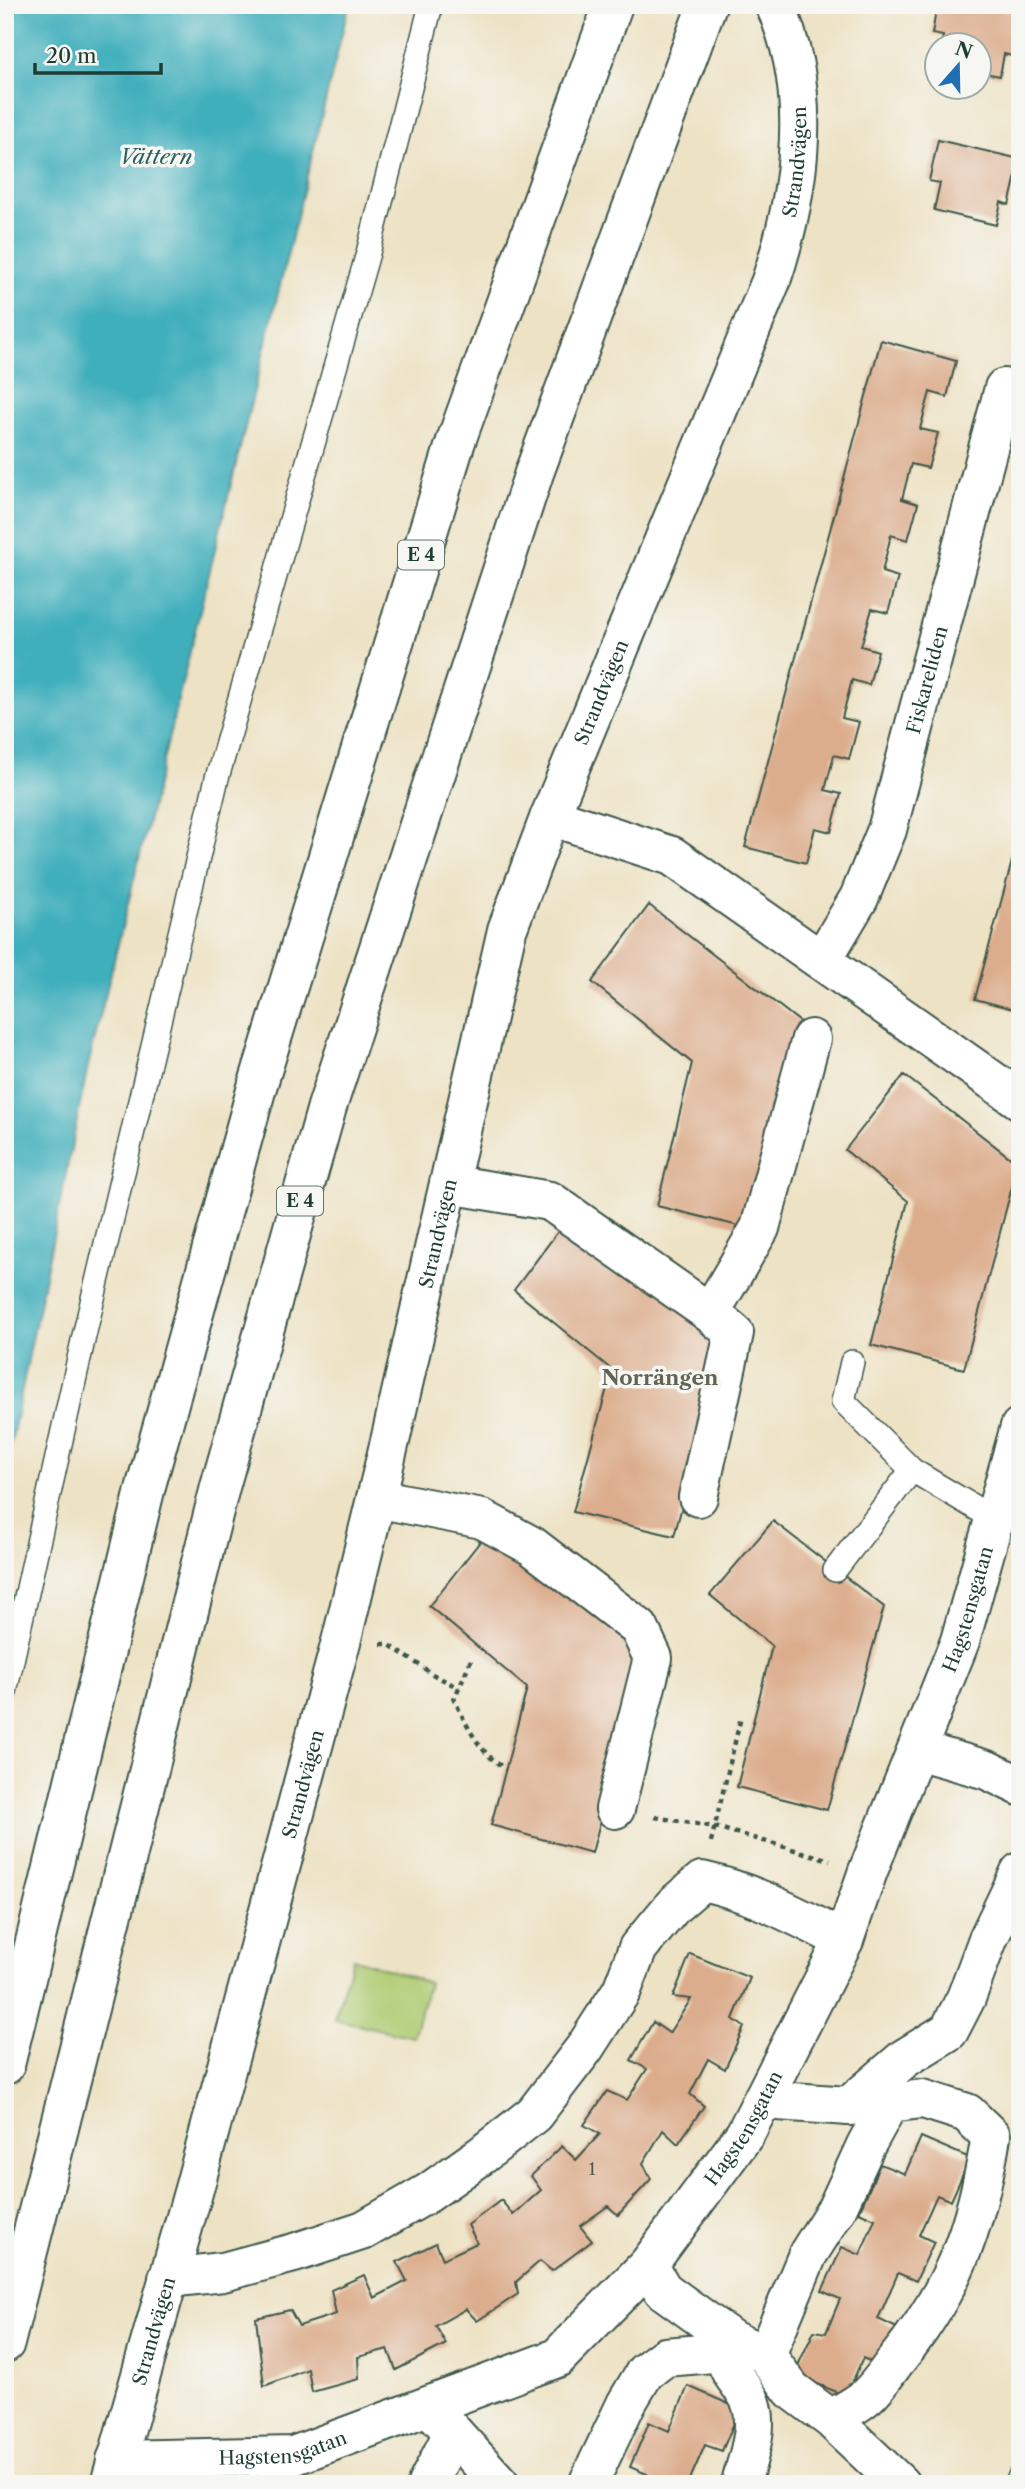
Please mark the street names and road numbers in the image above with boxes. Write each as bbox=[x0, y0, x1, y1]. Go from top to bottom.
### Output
street label: Strandvägen bbox=[777, 106, 811, 219]
road number: E 4 bbox=[398, 540, 444, 570]
street label: Fiskareliden bbox=[901, 623, 952, 737]
street label: Strandvägen bbox=[569, 636, 633, 748]
street label: Strandvägen bbox=[414, 1176, 461, 1290]
road number: E 4 bbox=[277, 1186, 323, 1216]
street label: Hagstensgatan bbox=[937, 1543, 998, 1676]
street label: Strandvägen bbox=[277, 1727, 328, 1841]
street label: Hagstensgatan bbox=[699, 2067, 787, 2190]
street label: Strandvägen bbox=[127, 2274, 180, 2388]
street label: Hagstensgatan bbox=[218, 2426, 350, 2469]

